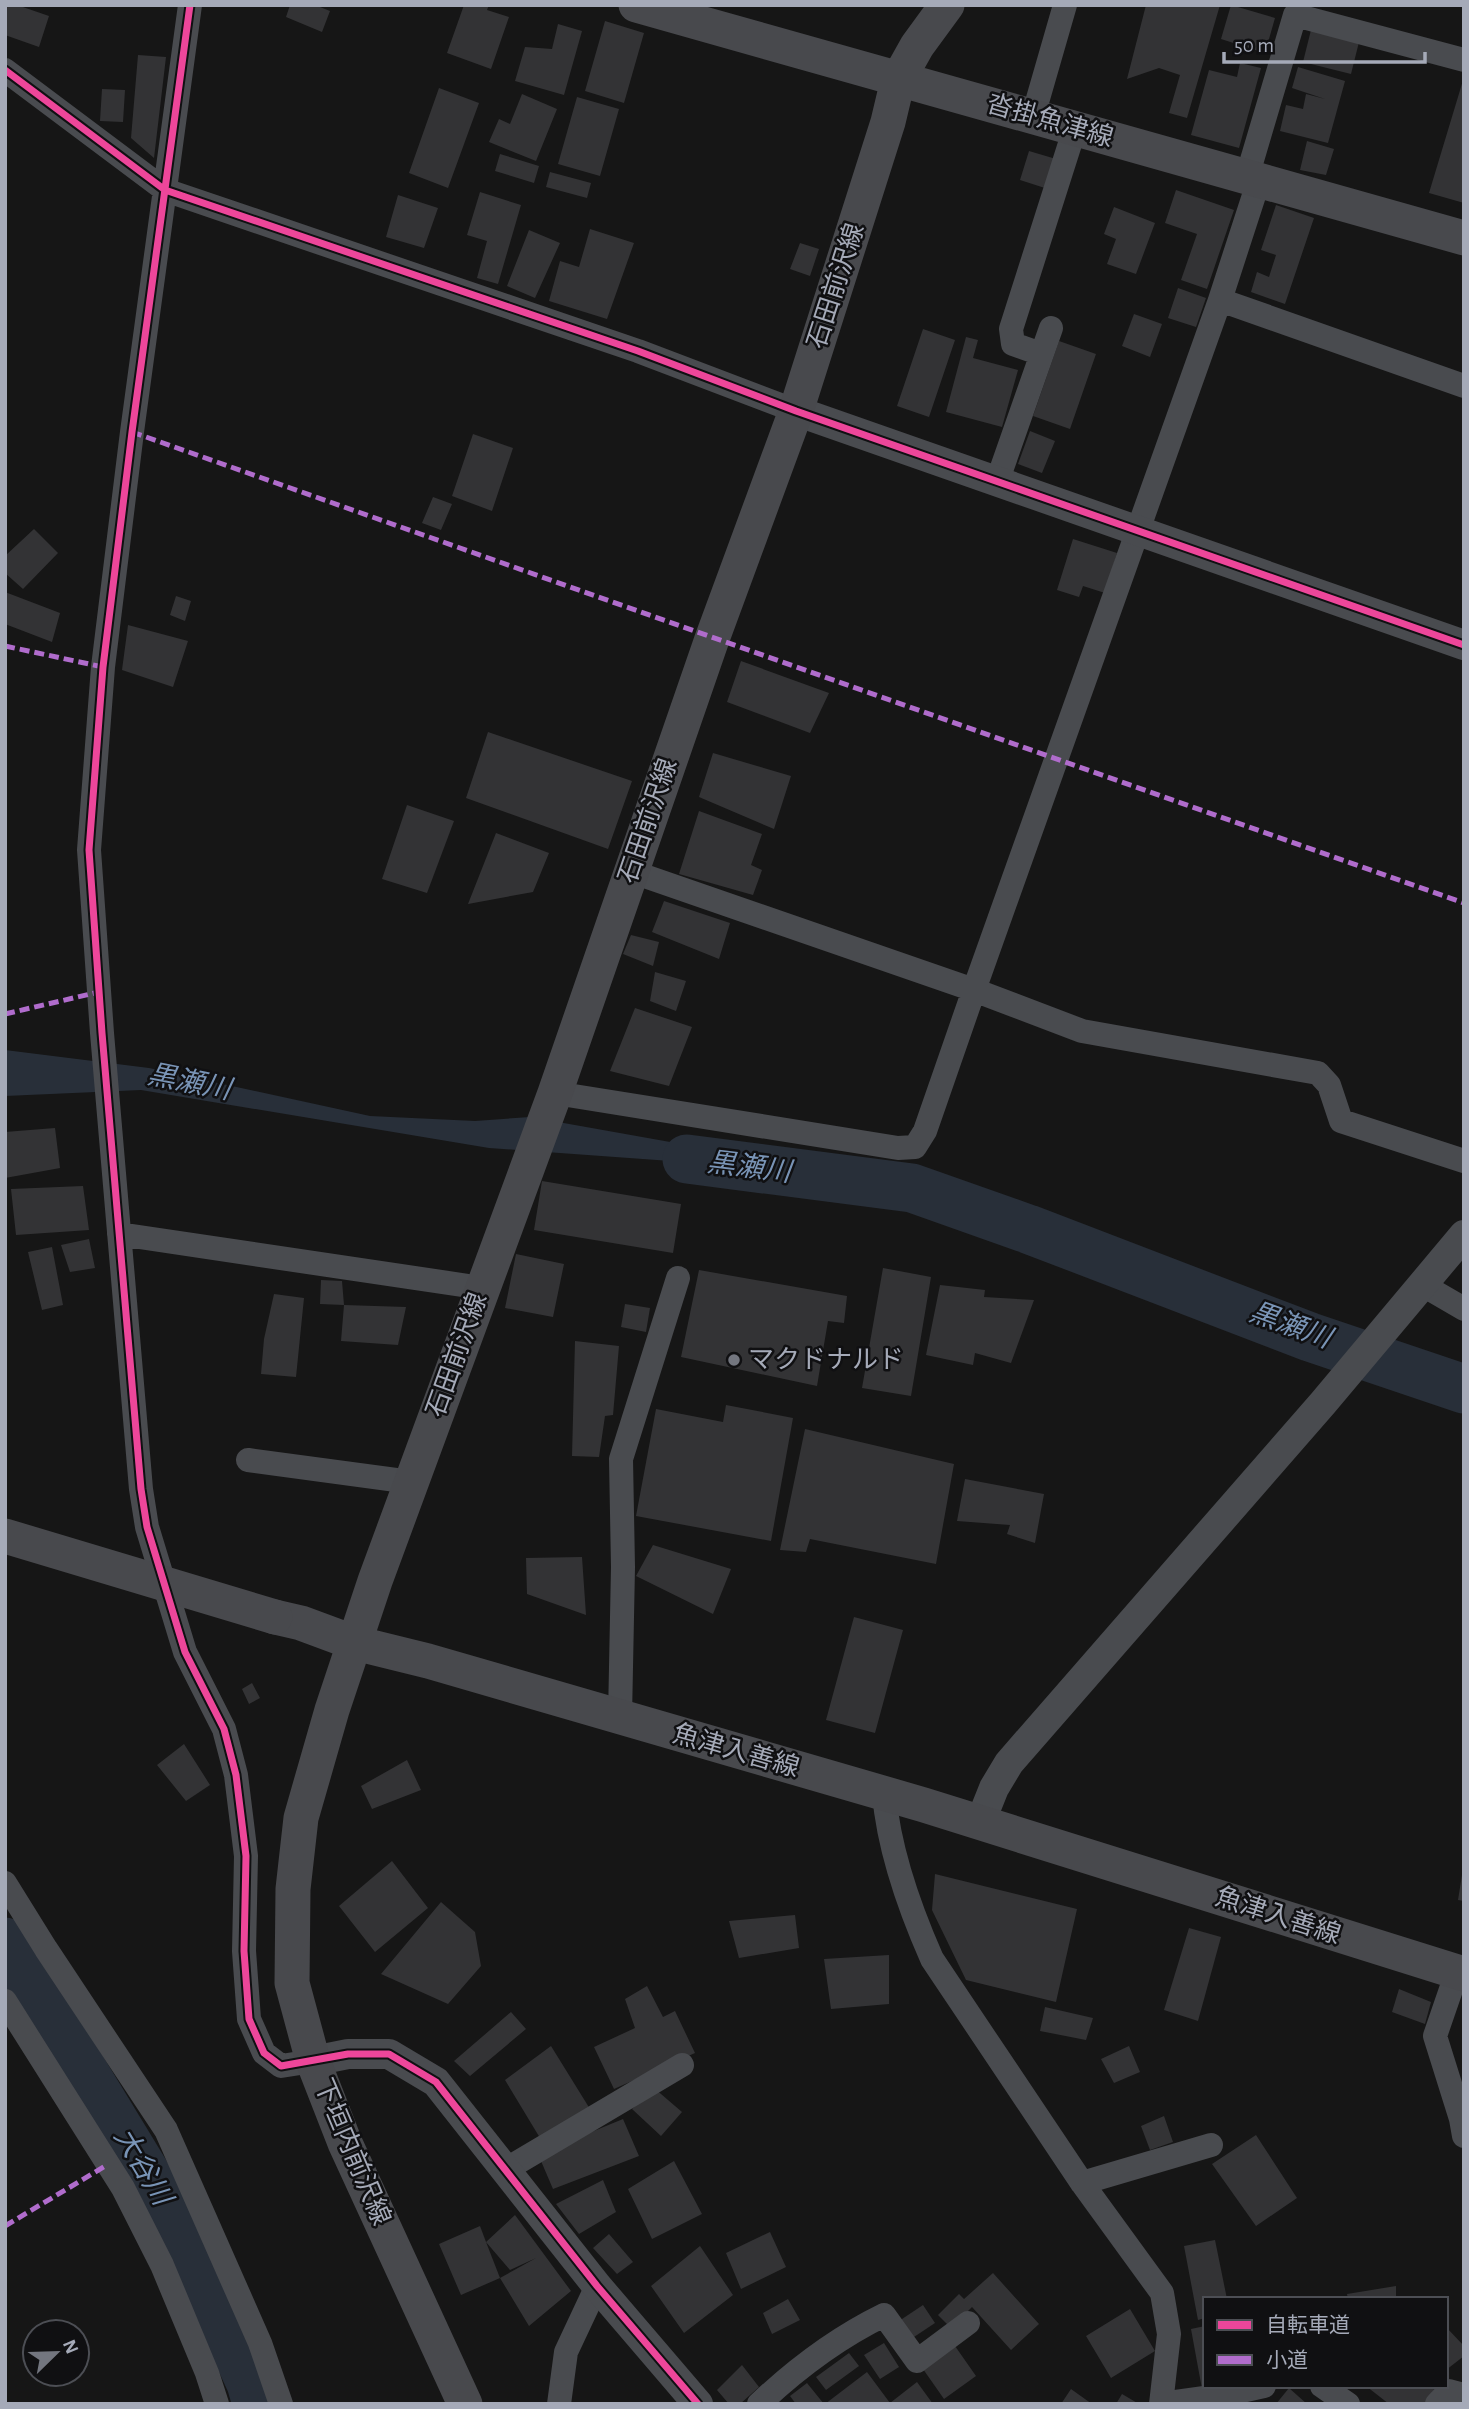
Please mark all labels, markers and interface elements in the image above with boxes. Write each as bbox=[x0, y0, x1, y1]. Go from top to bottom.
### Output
scale bar bbox=[1224, 21, 1425, 65]
text: 50 m bbox=[1234, 35, 1274, 56]
street label: 沓掛魚津線 bbox=[984, 90, 1116, 151]
street label: 石田前沢線 bbox=[803, 220, 868, 352]
street label: 石田前沢線 bbox=[614, 755, 681, 887]
water label: 黒瀬川 bbox=[145, 1059, 236, 1105]
water label: 黒瀬川 bbox=[706, 1147, 796, 1187]
street label: 石田前沢線 bbox=[422, 1289, 491, 1421]
water label: 黒瀬川 bbox=[1246, 1297, 1338, 1355]
place label: マクドナルド bbox=[748, 1347, 904, 1373]
marker: マクドナルド bbox=[726, 1352, 742, 1368]
street label: 魚津入善線 bbox=[670, 1720, 802, 1781]
street label: 魚津入善線 bbox=[1212, 1883, 1344, 1948]
street label: 下垣内前沢線 bbox=[310, 2075, 395, 2229]
water label: 大谷川 bbox=[108, 2123, 179, 2213]
legend bbox=[1203, 2297, 1448, 2388]
text: 自転車道 bbox=[1266, 2314, 1350, 2336]
north arrow bbox=[21, 2318, 91, 2388]
text: N bbox=[59, 2337, 82, 2357]
text: 小道 bbox=[1266, 2349, 1308, 2371]

